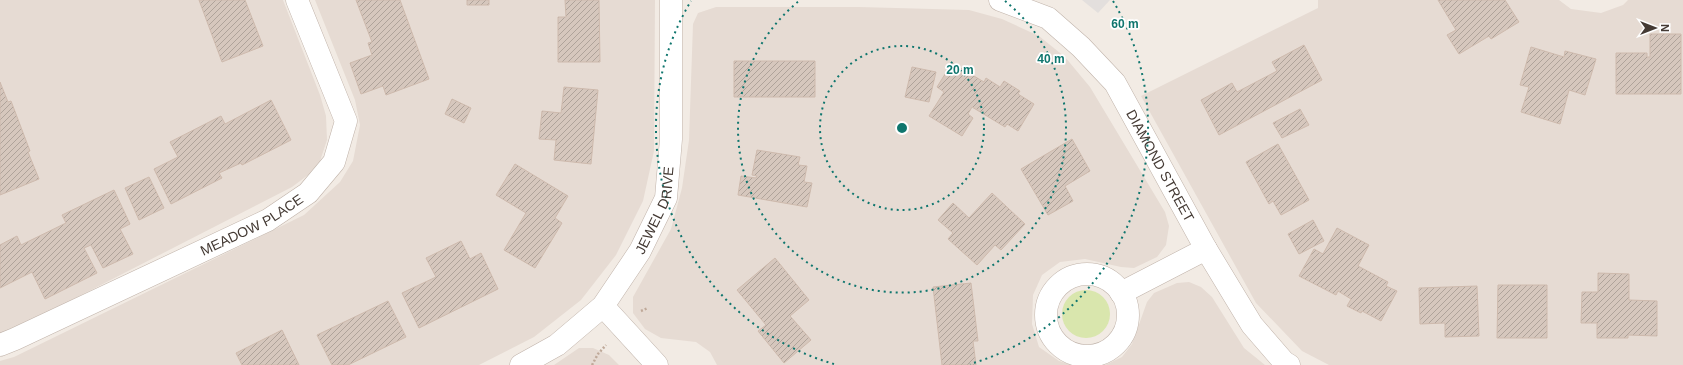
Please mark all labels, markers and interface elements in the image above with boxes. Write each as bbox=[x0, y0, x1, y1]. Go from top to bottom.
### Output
north arrow bbox=[1635, 8, 1675, 48]
text: 60 m bbox=[1111, 17, 1139, 31]
text: N bbox=[1659, 24, 1671, 32]
text: 40 m bbox=[1037, 52, 1065, 66]
text: 20 m bbox=[946, 63, 974, 77]
street label: DIAMOND STREET bbox=[1123, 107, 1198, 225]
centre of rings bbox=[895, 121, 909, 135]
street label: JEWEL DRIVE bbox=[632, 166, 677, 257]
street label: MEADOW PLACE bbox=[198, 191, 306, 259]

